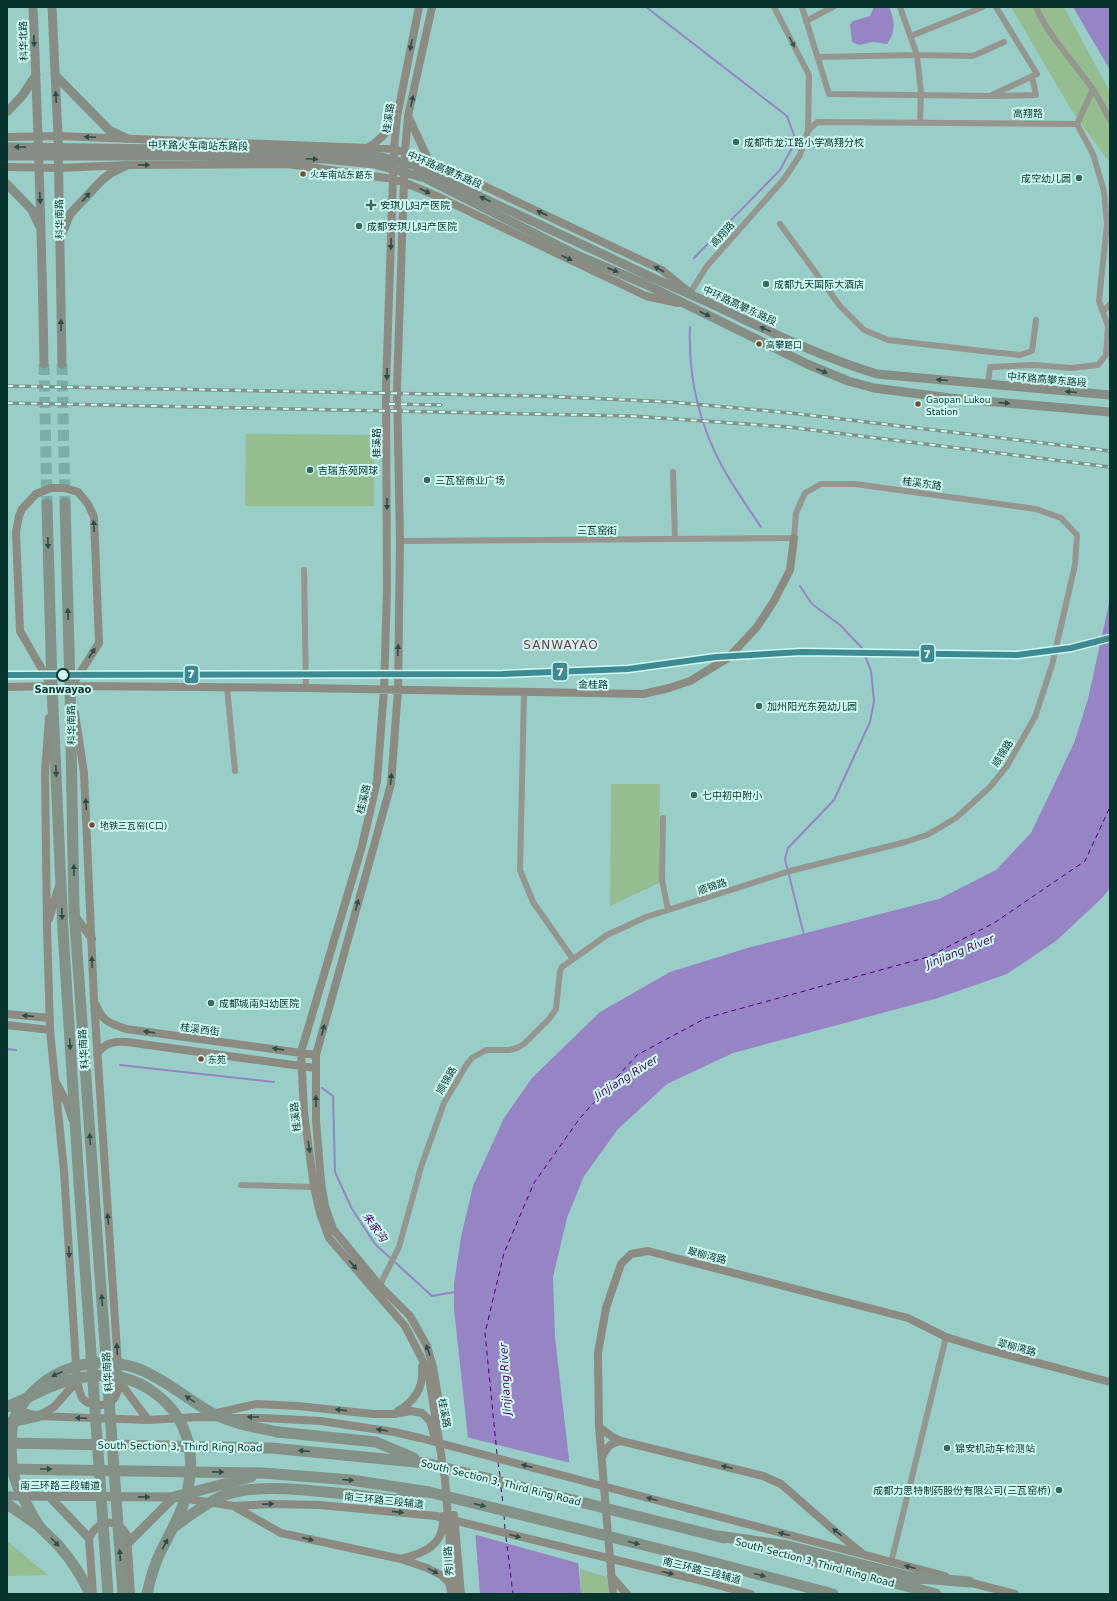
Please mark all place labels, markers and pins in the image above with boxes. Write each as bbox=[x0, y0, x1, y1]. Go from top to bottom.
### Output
marker: 成都市龙江路小学高翔分校 bbox=[731, 137, 741, 147]
place label: 成都市龙江路小学高翔分校 bbox=[744, 137, 864, 148]
marker: 火车南站东路东 bbox=[298, 169, 308, 179]
place label: 火车南站东路东 bbox=[310, 170, 373, 180]
place label: 成空幼儿园 bbox=[1021, 173, 1071, 184]
marker: 成空幼儿园 bbox=[1074, 173, 1084, 183]
marker: 安琪儿妇产医院 bbox=[365, 199, 377, 211]
place label: 安琪儿妇产医院 bbox=[380, 200, 450, 211]
marker: 成都安琪儿妇产医院 bbox=[354, 221, 364, 231]
place label: 成都安琪儿妇产医院 bbox=[367, 221, 457, 232]
marker: 成都九天国际大酒店 bbox=[761, 279, 771, 289]
place label: 成都九天国际大酒店 bbox=[774, 279, 864, 290]
marker: 高攀路口 bbox=[754, 339, 764, 349]
place label: 高攀路口 bbox=[766, 339, 802, 350]
place label: Gaopan Lukou Station bbox=[926, 395, 990, 417]
marker: Gaopan Lukou Station bbox=[913, 399, 923, 409]
marker: 吉瑞东苑网球 bbox=[305, 465, 315, 475]
place label: 吉瑞东苑网球 bbox=[318, 465, 378, 476]
marker: 三瓦窑商业广场 bbox=[422, 475, 432, 485]
place label: 三瓦窑商业广场 bbox=[435, 475, 505, 486]
marker: Sanwayao bbox=[56, 668, 70, 682]
place label: Sanwayao bbox=[35, 684, 92, 695]
marker: 加州阳光东苑幼儿园 bbox=[754, 701, 764, 711]
place label: 加州阳光东苑幼儿园 bbox=[767, 701, 857, 712]
marker: 七中初中附小 bbox=[689, 790, 699, 800]
place label: 七中初中附小 bbox=[702, 790, 762, 801]
marker: 地铁三瓦窑(C口) bbox=[87, 820, 97, 830]
place label: 地铁三瓦窑(C口) bbox=[100, 821, 167, 831]
marker: 成都城南妇幼医院 bbox=[206, 998, 216, 1008]
place label: 成都城南妇幼医院 bbox=[219, 998, 299, 1009]
marker: 东苑 bbox=[196, 1054, 206, 1064]
place label: 东苑 bbox=[208, 1055, 226, 1065]
marker: 锦安机动车检测站 bbox=[942, 1443, 952, 1453]
place label: 锦安机动车检测站 bbox=[955, 1443, 1035, 1454]
place label: 成都力思特制药股份有限公司(三瓦窑桥) bbox=[873, 1485, 1051, 1496]
marker: 成都力思特制药股份有限公司(三瓦窑桥) bbox=[1054, 1485, 1064, 1495]

